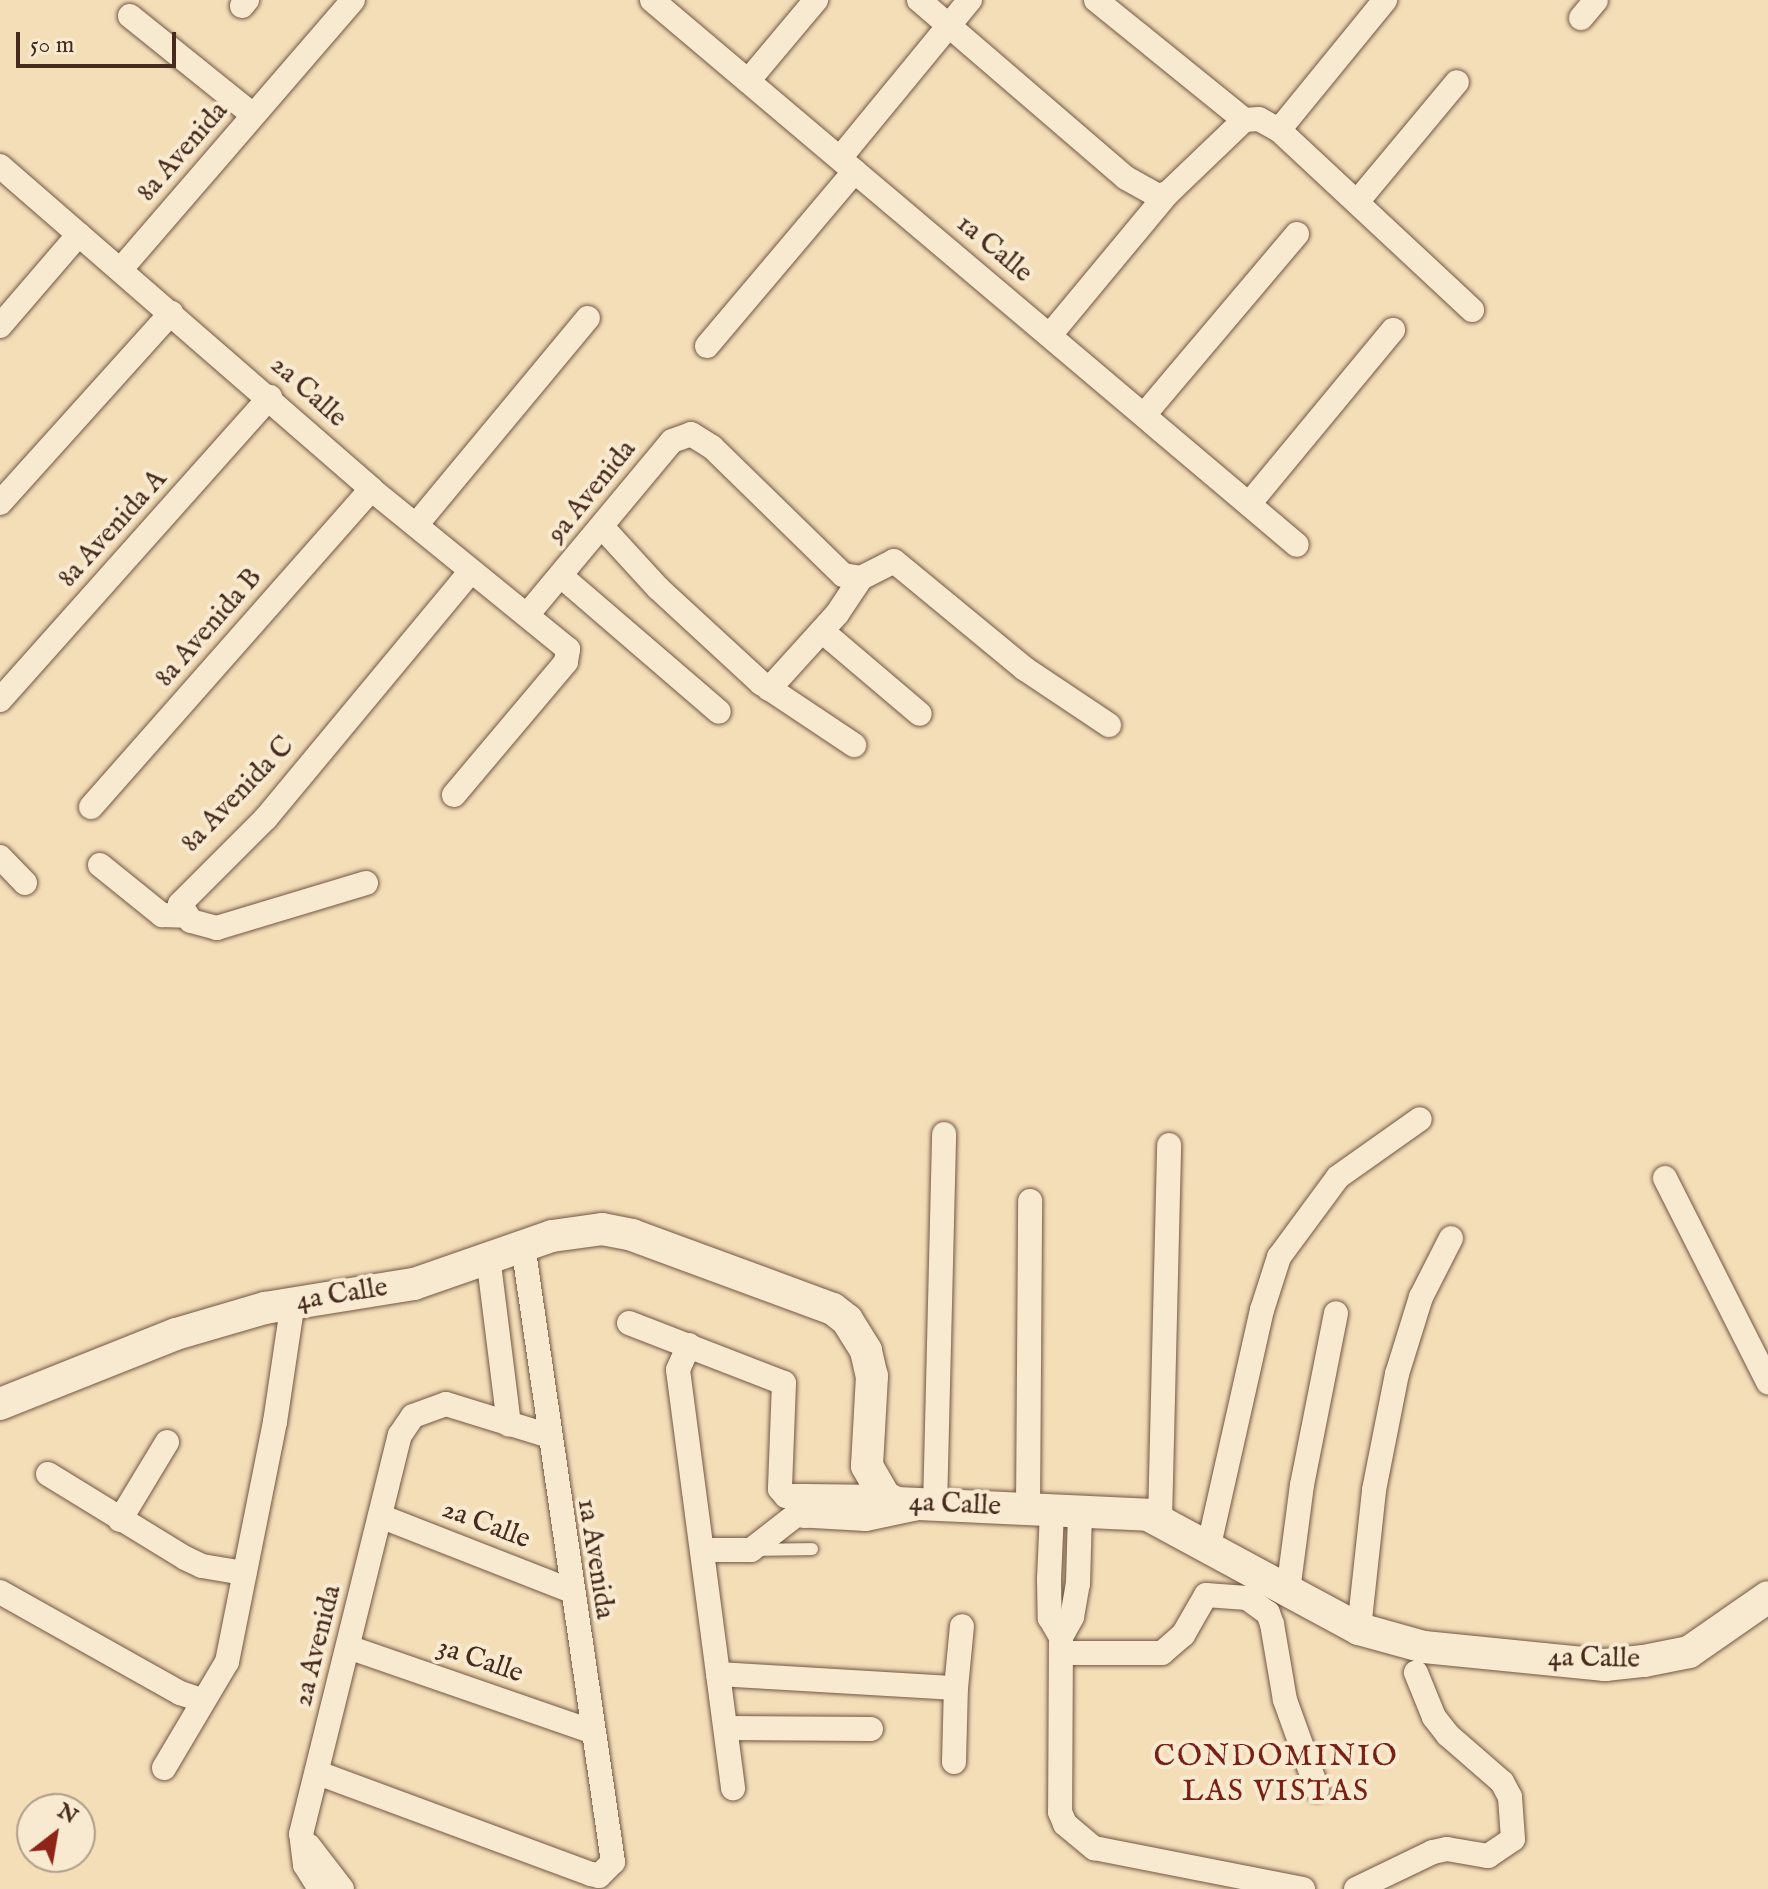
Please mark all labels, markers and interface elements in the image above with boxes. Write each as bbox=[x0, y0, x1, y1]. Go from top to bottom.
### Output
scale bar bbox=[20, 16, 180, 66]
text: 50 m bbox=[30, 30, 74, 61]
street label: 8a Avenida bbox=[130, 95, 236, 209]
street label: 1a Calle bbox=[949, 208, 1039, 290]
street label: 2a Calle bbox=[263, 349, 353, 435]
street label: 9a Avenida bbox=[540, 434, 644, 550]
street label: 8a Avenida A bbox=[51, 463, 175, 595]
street label: 8a Avenida B bbox=[148, 562, 270, 694]
street label: 8a Avenida C bbox=[174, 730, 302, 860]
street label: 4a Calle bbox=[294, 1271, 390, 1319]
street label: 4a Calle bbox=[908, 1486, 1002, 1524]
street label: 2a Calle bbox=[437, 1493, 535, 1557]
street label: 1a Avenida bbox=[569, 1496, 621, 1622]
street label: 2a Avenida bbox=[287, 1582, 349, 1710]
street label: 3a Calle bbox=[433, 1631, 527, 1691]
street label: 4a Calle bbox=[1548, 1641, 1640, 1677]
district label: CONDOMINIO LAS VISTAS bbox=[1153, 1739, 1399, 1810]
north arrow bbox=[16, 1793, 96, 1873]
text: N bbox=[52, 1797, 83, 1831]

